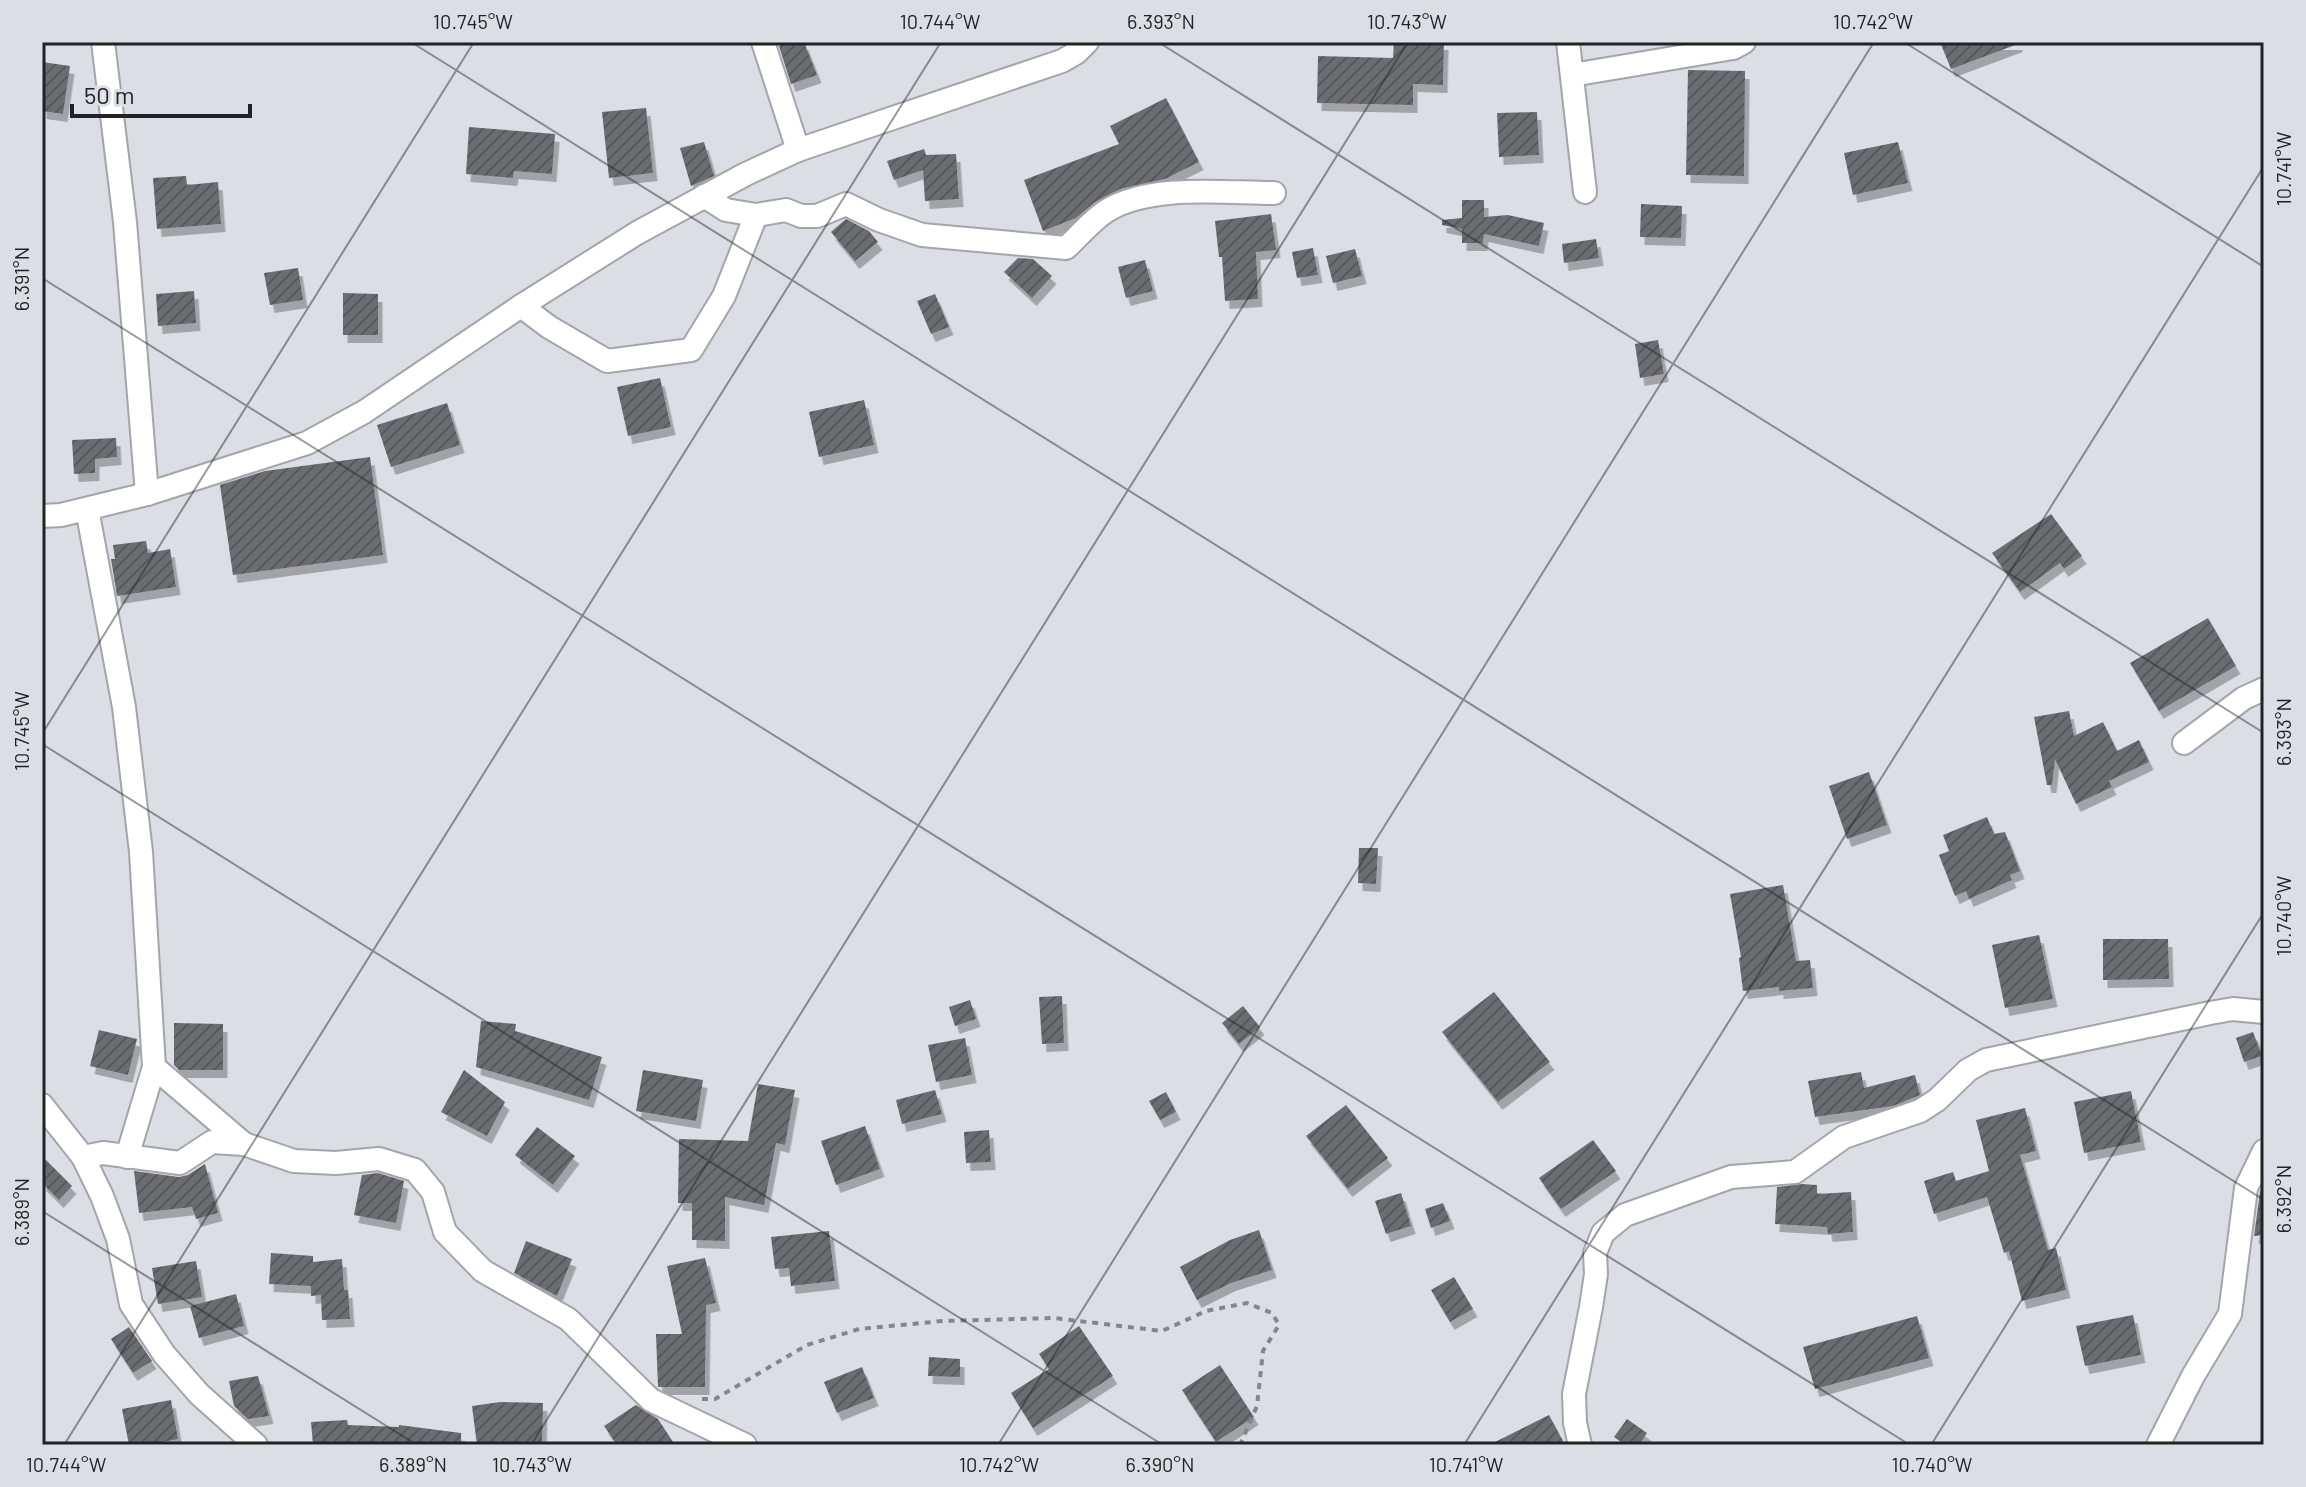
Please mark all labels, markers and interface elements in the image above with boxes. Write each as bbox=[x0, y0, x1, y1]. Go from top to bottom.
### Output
text: 10.745°W bbox=[433, 9, 513, 33]
text: 10.744°W bbox=[900, 9, 981, 33]
text: 6.393°N bbox=[1127, 9, 1195, 33]
text: 10.743°W bbox=[1367, 9, 1447, 33]
text: 10.742°W bbox=[1833, 9, 1914, 33]
scale bar bbox=[72, 68, 250, 118]
text: 50 m bbox=[84, 80, 135, 109]
text: 10.741°W bbox=[2271, 131, 2295, 206]
text: 6.391°N bbox=[9, 247, 33, 311]
text: 10.745°W bbox=[9, 691, 33, 771]
text: 6.393°N bbox=[2271, 698, 2295, 766]
text: 10.740°W bbox=[2271, 875, 2295, 956]
text: 6.392°N bbox=[2271, 1165, 2295, 1233]
text: 6.389°N bbox=[9, 1178, 33, 1246]
text: 10.744°W bbox=[26, 1452, 107, 1476]
text: 6.389°N bbox=[379, 1452, 447, 1476]
text: 10.743°W bbox=[492, 1452, 572, 1476]
text: 10.742°W bbox=[959, 1452, 1040, 1476]
text: 6.390°N bbox=[1125, 1452, 1195, 1476]
text: 10.741°W bbox=[1429, 1452, 1504, 1476]
text: 10.740°W bbox=[1892, 1452, 1973, 1476]

